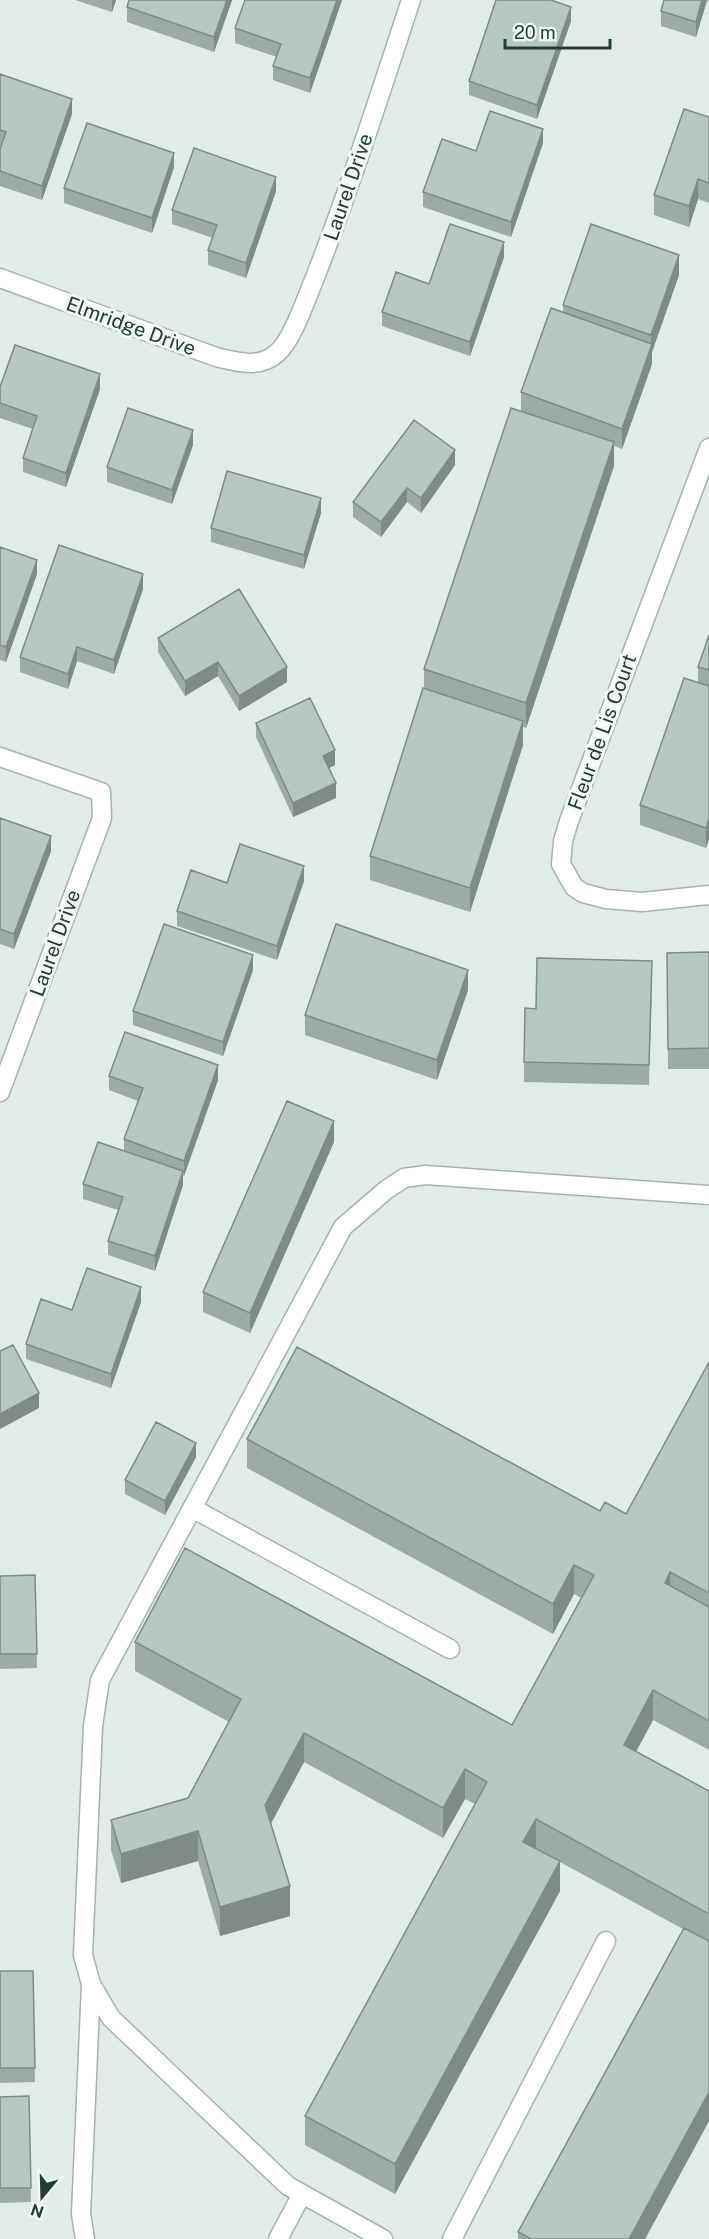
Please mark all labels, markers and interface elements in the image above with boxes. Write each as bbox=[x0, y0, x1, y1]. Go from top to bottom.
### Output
scale bar bbox=[505, 12, 610, 50]
text: 20 m bbox=[514, 22, 556, 43]
street label: Laurel Drive bbox=[318, 130, 378, 244]
street label: Elmridge Drive bbox=[63, 291, 199, 361]
street label: Fleur de Lis Court bbox=[563, 651, 641, 813]
street label: Laurel Drive bbox=[25, 886, 85, 1000]
north arrow bbox=[12, 2167, 72, 2227]
text: N bbox=[28, 2200, 46, 2222]

